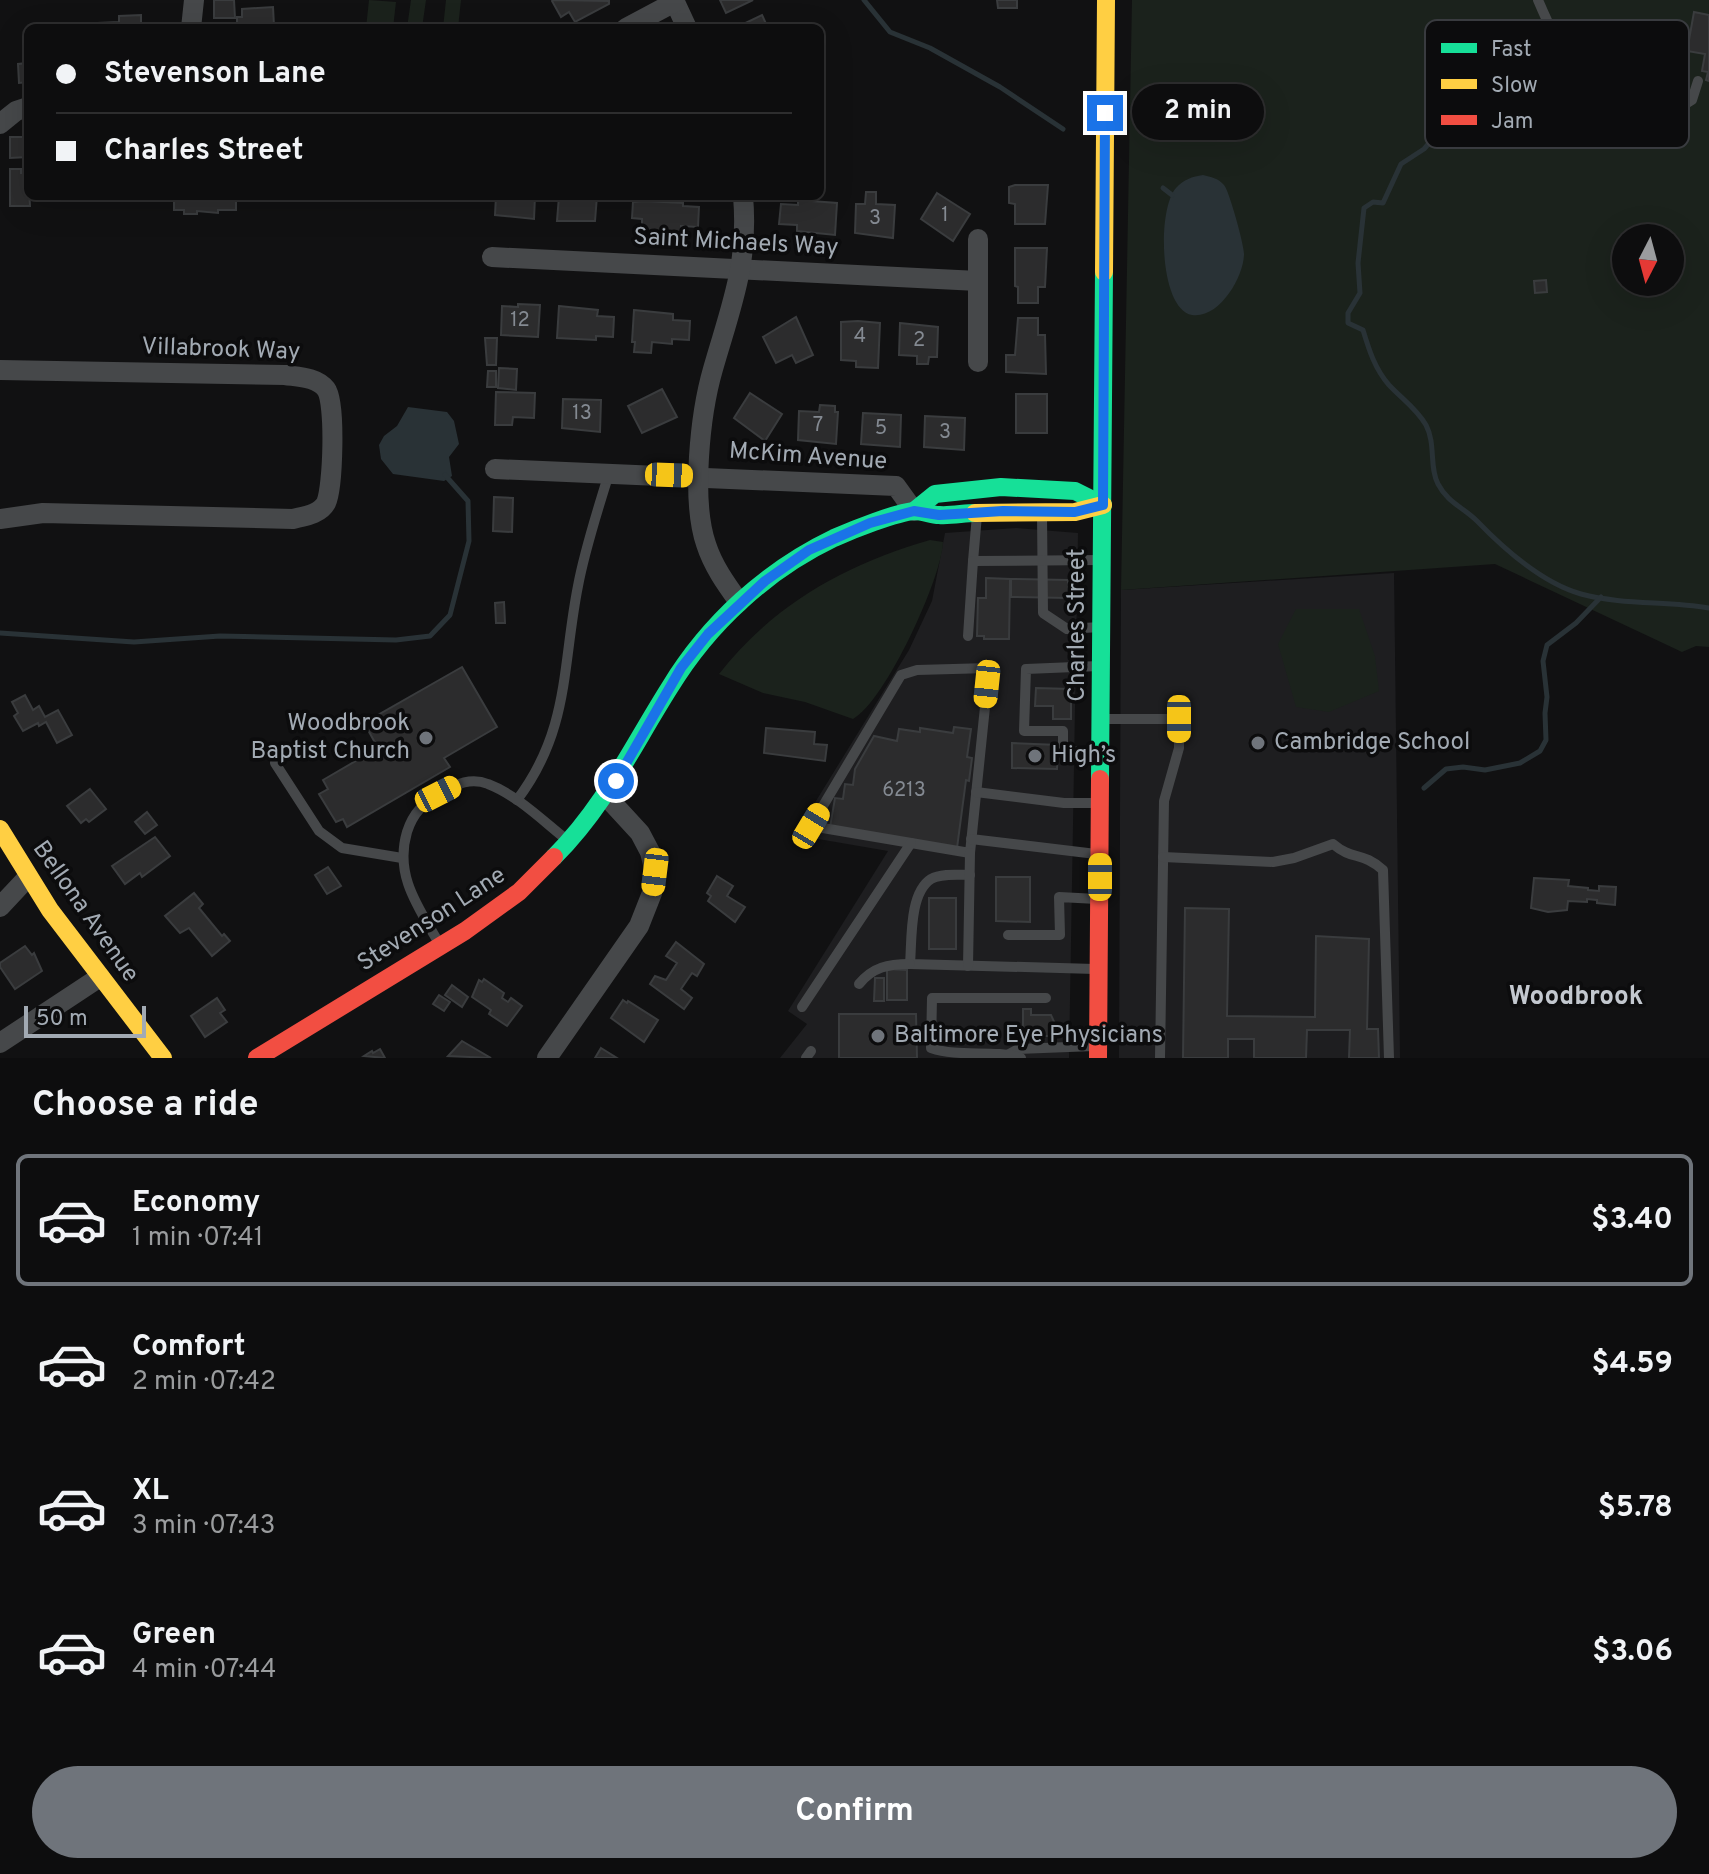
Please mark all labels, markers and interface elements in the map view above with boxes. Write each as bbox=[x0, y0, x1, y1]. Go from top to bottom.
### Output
legend bbox=[1425, 20, 1689, 148]
text: Fast bbox=[1491, 37, 1532, 64]
text: Stevenson Lane bbox=[104, 56, 326, 93]
text: Slow bbox=[1491, 73, 1538, 100]
callout: 2 min bbox=[1133, 85, 1265, 141]
route end bbox=[1087, 95, 1123, 131]
text: 2 min bbox=[1164, 95, 1232, 128]
text: Jam bbox=[1491, 109, 1534, 136]
text: Charles Street bbox=[104, 133, 304, 170]
house number: 1 bbox=[941, 203, 949, 229]
house number: 3 bbox=[869, 206, 881, 232]
street label: Saint Michaels Way bbox=[633, 223, 839, 263]
north arrow bbox=[1612, 224, 1684, 296]
map controls bbox=[1612, 224, 1684, 296]
house number: 12 bbox=[510, 308, 530, 334]
house number: 4 bbox=[854, 324, 866, 350]
house number: 2 bbox=[913, 328, 925, 354]
street label: Villabrook Way bbox=[141, 332, 301, 368]
house number: 13 bbox=[572, 401, 592, 427]
house number: 7 bbox=[813, 413, 823, 439]
house number: 5 bbox=[875, 416, 887, 442]
house number: 3 bbox=[939, 420, 951, 446]
street label: McKim Avenue bbox=[728, 437, 888, 477]
car bbox=[645, 462, 693, 488]
street label: Charles Street bbox=[1063, 548, 1093, 702]
car bbox=[973, 659, 1001, 709]
car bbox=[1167, 695, 1191, 743]
place label: Woodbrook Baptist Church bbox=[250, 709, 410, 767]
place label: Cambridge School bbox=[1274, 728, 1470, 758]
marker: Woodbrook Baptist Church bbox=[417, 729, 435, 747]
marker: Cambridge School bbox=[1249, 734, 1267, 752]
place label: High’s bbox=[1051, 741, 1116, 771]
marker: High’s bbox=[1026, 747, 1044, 765]
route start bbox=[598, 763, 634, 799]
car bbox=[411, 772, 465, 816]
house number: 6213 bbox=[882, 778, 926, 804]
car bbox=[788, 799, 834, 853]
street label: Bellona Avenue bbox=[25, 835, 145, 989]
car bbox=[640, 847, 670, 897]
car bbox=[1088, 853, 1112, 901]
street label: Stevenson Lane bbox=[352, 861, 512, 979]
district label: Woodbrook bbox=[1509, 981, 1643, 1014]
scale bar bbox=[24, 1002, 146, 1038]
text: 50 m bbox=[36, 1006, 88, 1033]
place label: Baltimore Eye Physicians bbox=[894, 1021, 1163, 1051]
marker: Baltimore Eye Physicians bbox=[869, 1027, 887, 1045]
text: Choose a ride bbox=[32, 1083, 258, 1129]
icon: car bbox=[36, 1184, 108, 1256]
text: Economy bbox=[132, 1185, 260, 1222]
text: $3.40 bbox=[1591, 1202, 1673, 1239]
text: 1 min · 07:41 bbox=[132, 1222, 263, 1255]
icon: car bbox=[36, 1328, 108, 1400]
text: Comfort bbox=[132, 1329, 245, 1366]
text: $4.59 bbox=[1592, 1346, 1673, 1383]
text: 2 min · 07:42 bbox=[132, 1366, 276, 1399]
icon: car bbox=[36, 1472, 108, 1544]
text: XL bbox=[132, 1473, 169, 1510]
text: $5.78 bbox=[1598, 1490, 1673, 1527]
text: 3 min · 07:43 bbox=[132, 1510, 275, 1543]
icon: car bbox=[36, 1616, 108, 1688]
text: Green bbox=[132, 1617, 216, 1654]
text: $3.06 bbox=[1592, 1634, 1673, 1671]
text: 4 min · 07:44 bbox=[132, 1654, 276, 1687]
button: Confirm bbox=[32, 1766, 1677, 1858]

